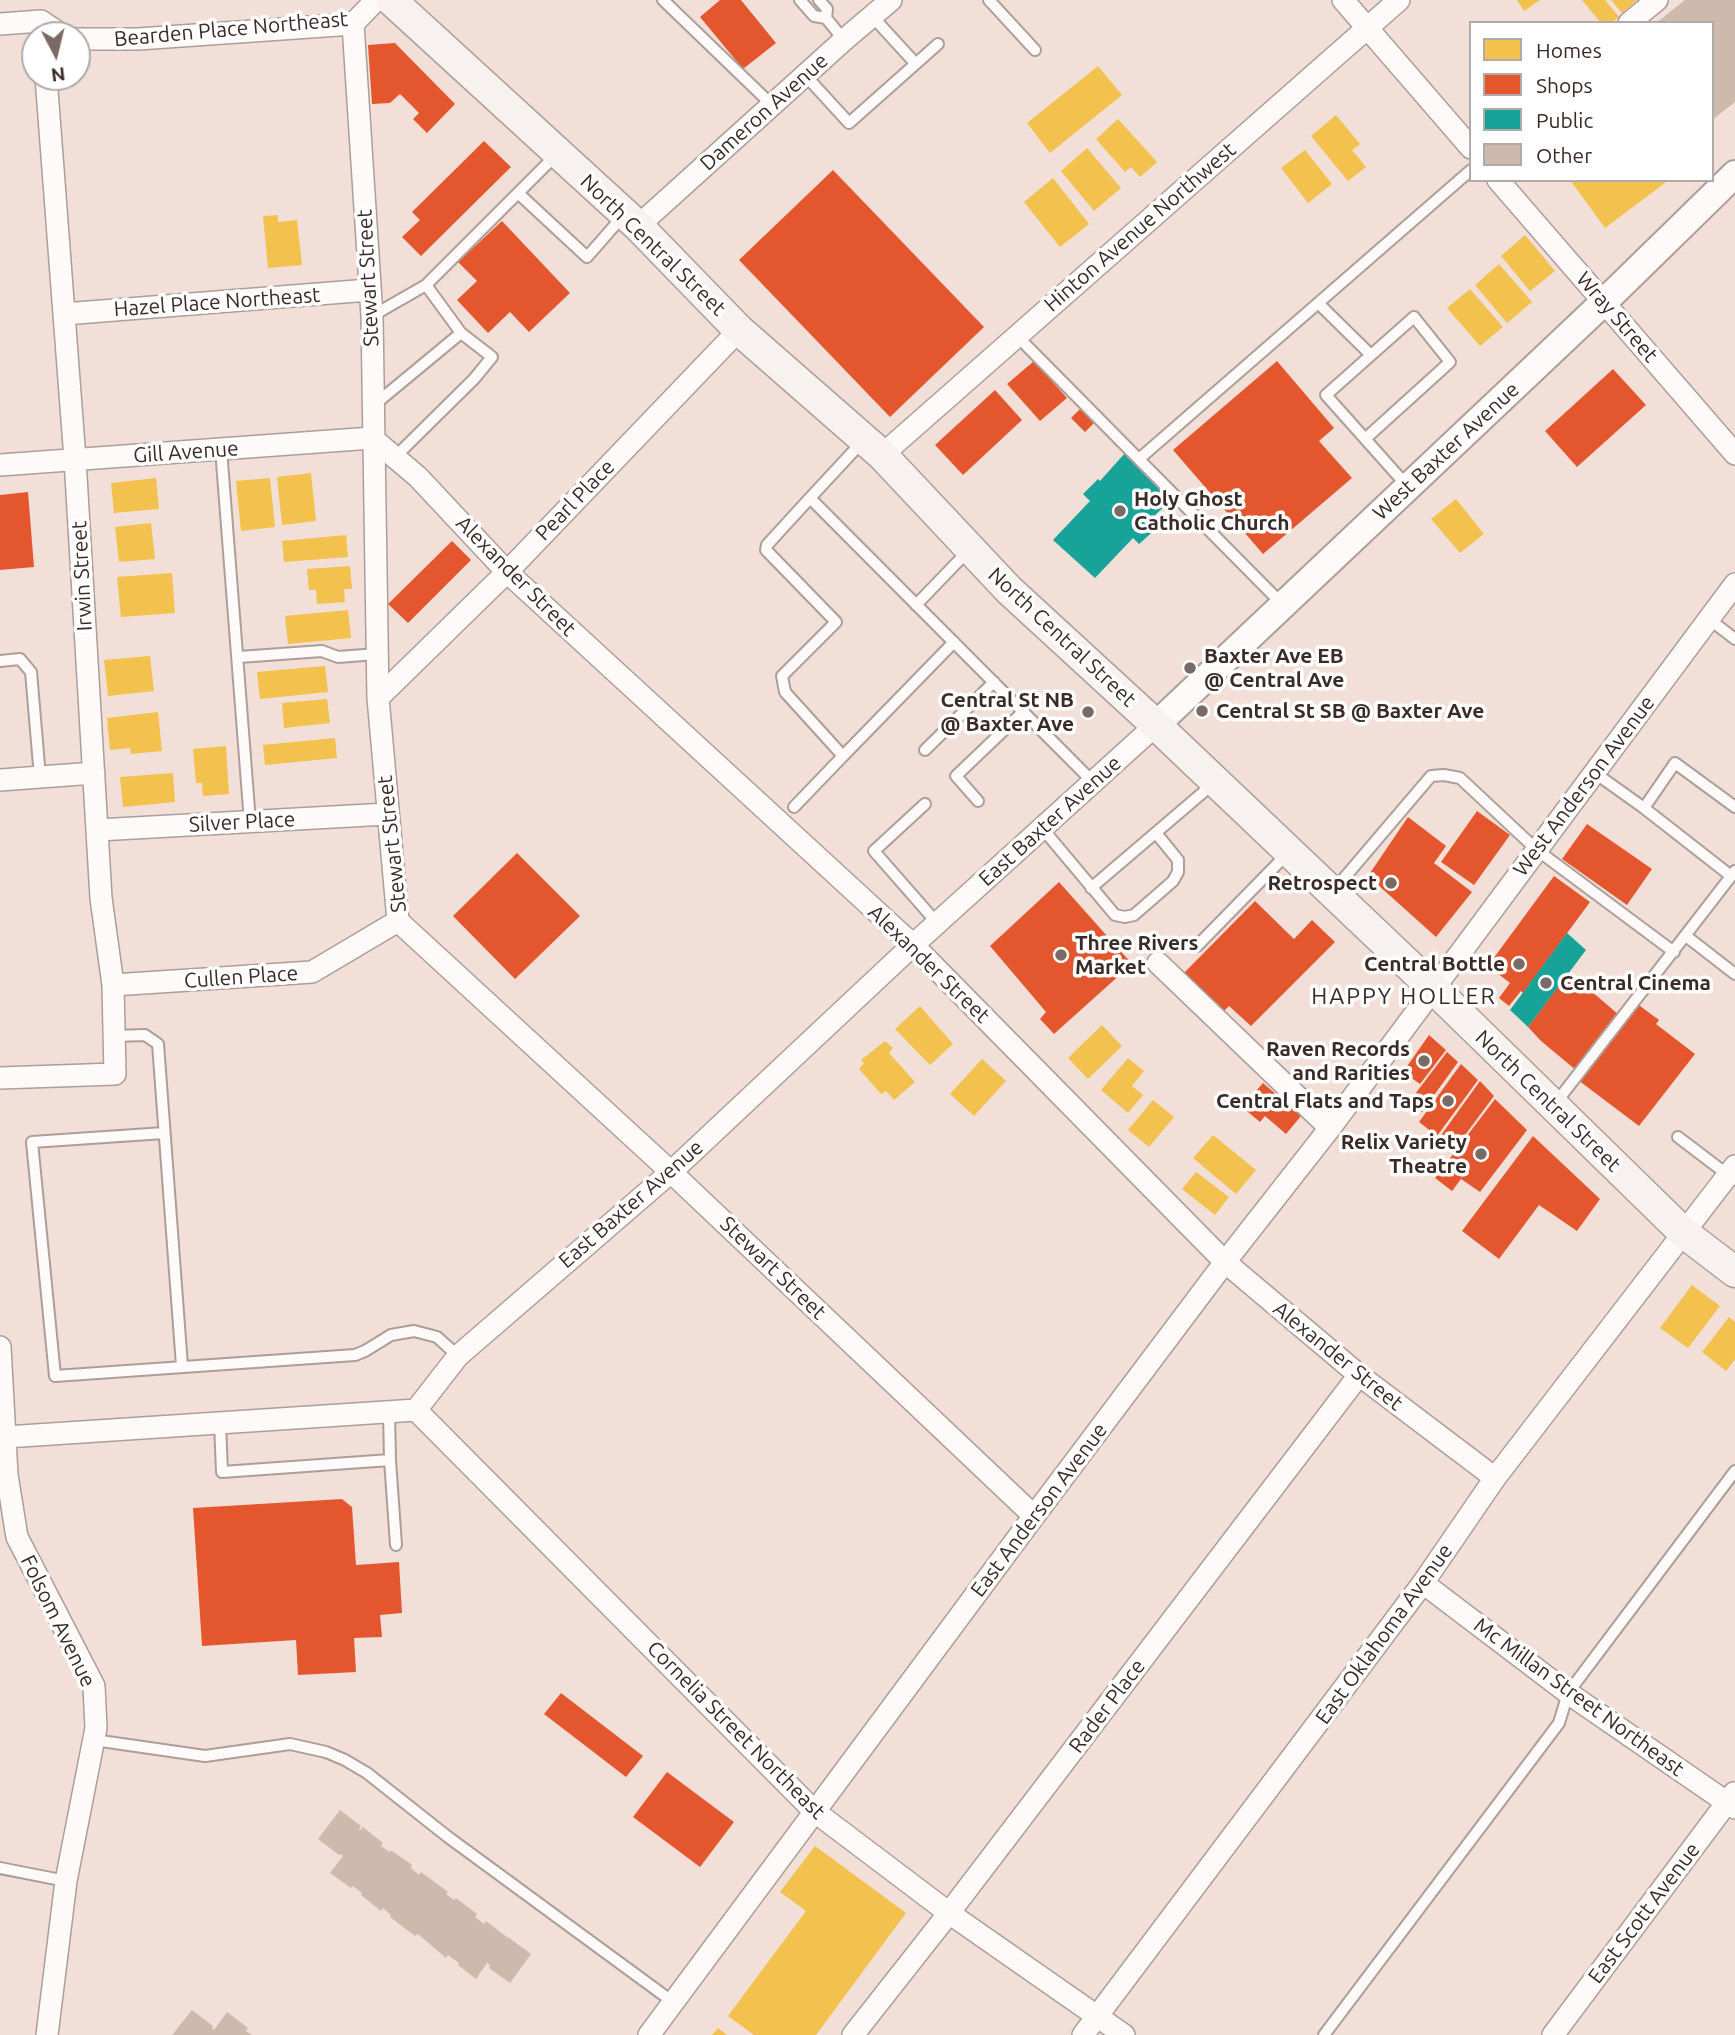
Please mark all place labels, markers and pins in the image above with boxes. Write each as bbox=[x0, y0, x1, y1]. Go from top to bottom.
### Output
place label: Holy Ghost Catholic Church bbox=[1134, 486, 1290, 536]
marker: Holy Ghost Catholic Church bbox=[1112, 503, 1128, 519]
place label: Baxter Ave EB @ Central Ave bbox=[1204, 643, 1344, 693]
marker: Baxter Ave EB @ Central Ave bbox=[1182, 660, 1198, 676]
place label: Central St NB @ Baxter Ave bbox=[940, 687, 1074, 737]
place label: Central St SB @ Baxter Ave bbox=[1216, 698, 1484, 724]
marker: Central St SB @ Baxter Ave bbox=[1194, 703, 1210, 719]
marker: Central St NB @ Baxter Ave bbox=[1080, 704, 1096, 720]
place label: Retrospect bbox=[1267, 870, 1377, 896]
marker: Retrospect bbox=[1383, 875, 1399, 891]
place label: Three Rivers Market bbox=[1075, 930, 1199, 980]
marker: Three Rivers Market bbox=[1053, 947, 1069, 963]
place label: Central Bottle bbox=[1364, 951, 1505, 977]
marker: Central Bottle bbox=[1511, 956, 1527, 972]
place label: Central Cinema bbox=[1560, 970, 1711, 996]
marker: Central Cinema bbox=[1538, 975, 1554, 991]
place label: Raven Records and Rarities bbox=[1266, 1036, 1410, 1086]
marker: Raven Records and Rarities bbox=[1416, 1053, 1432, 1069]
place label: Central Flats and Taps bbox=[1216, 1088, 1434, 1114]
marker: Central Flats and Taps bbox=[1440, 1093, 1456, 1109]
place label: Relix Variety Theatre bbox=[1341, 1129, 1467, 1179]
marker: Relix Variety Theatre bbox=[1473, 1146, 1489, 1162]

